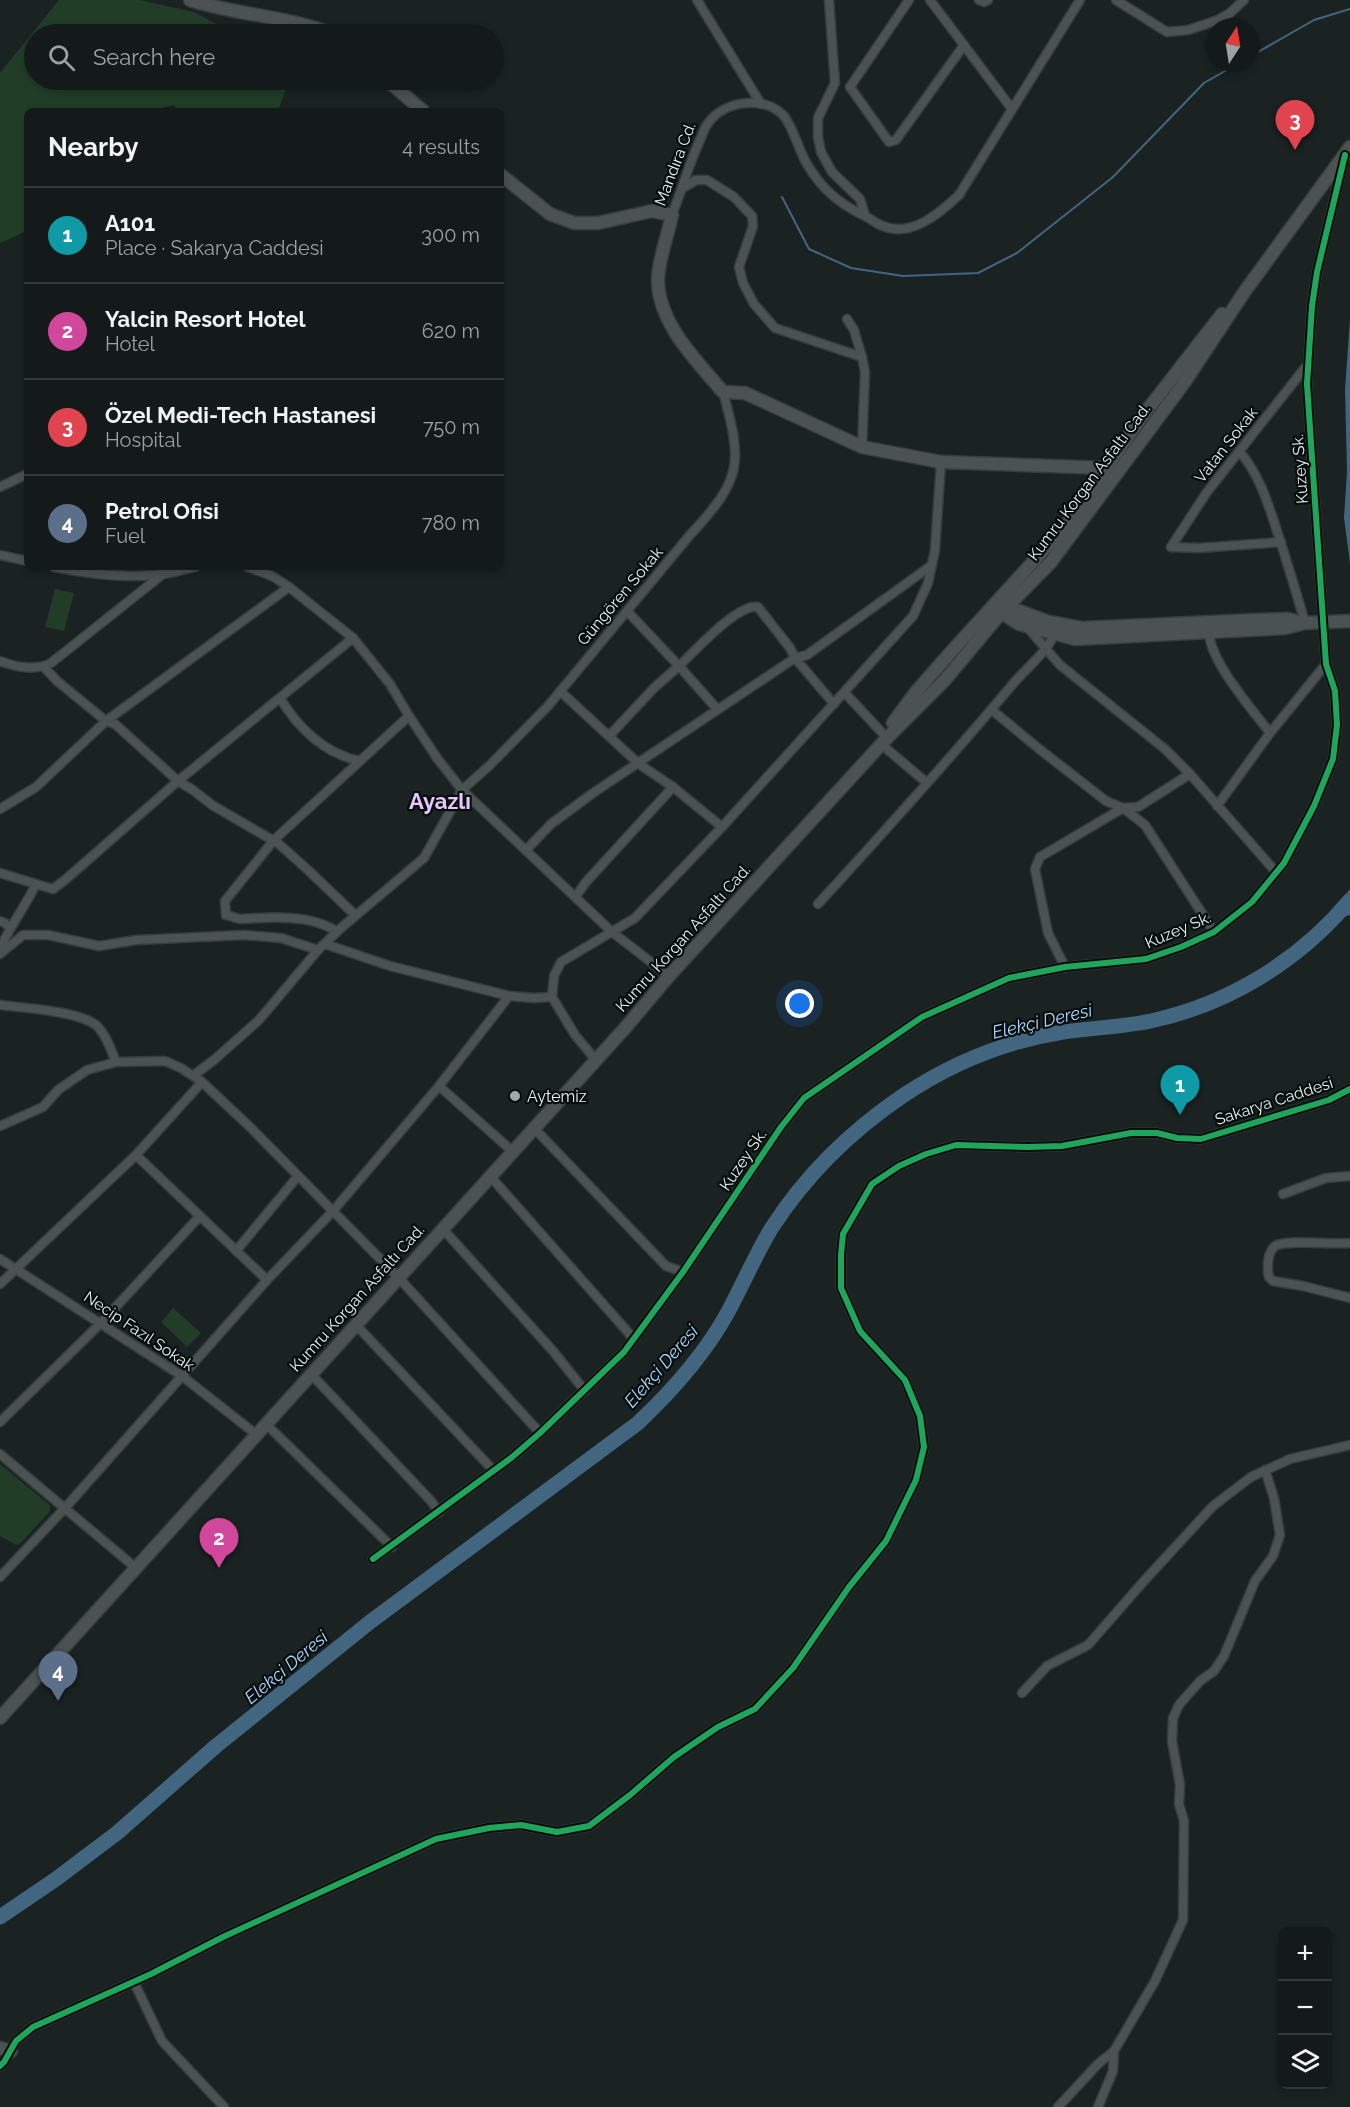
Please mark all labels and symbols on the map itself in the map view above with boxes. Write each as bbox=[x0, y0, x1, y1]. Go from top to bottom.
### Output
north arrow bbox=[1206, 18, 1260, 72]
pin: 3 bbox=[1276, 100, 1314, 150]
street label: Mandıra Cd. bbox=[650, 120, 700, 208]
street label: Kumru Korgan Asfaltı Cad. bbox=[1024, 400, 1154, 564]
street label: Vatan Sokak bbox=[1190, 403, 1262, 487]
street label: Kuzey Sk. bbox=[1288, 433, 1312, 505]
street label: Güngören Sokak bbox=[573, 542, 667, 649]
district label: Ayazlı bbox=[409, 788, 471, 814]
street label: Kumru Korgan Asfaltı Cad. bbox=[612, 860, 754, 1016]
street label: Kuzey Sk. bbox=[1142, 908, 1214, 952]
your location bbox=[785, 989, 814, 1018]
water label: Elekçi Deresi bbox=[990, 999, 1095, 1043]
pin: 1 bbox=[1160, 1066, 1200, 1115]
street label: Sakarya Caddesi bbox=[1213, 1073, 1335, 1129]
place label: Aytemiz bbox=[527, 1087, 587, 1106]
marker: Aytemiz bbox=[508, 1089, 522, 1103]
street label: Kuzey Sk. bbox=[716, 1126, 770, 1194]
street label: Kumru Korgan Asfaltı Cad. bbox=[286, 1220, 428, 1376]
street label: Necip Fazıl Sokak bbox=[80, 1287, 198, 1375]
water label: Elekçi Deresi bbox=[620, 1320, 703, 1411]
pin: 2 bbox=[200, 1518, 238, 1568]
water label: Elekçi Deresi bbox=[240, 1625, 333, 1708]
pin: 4 bbox=[38, 1652, 78, 1701]

